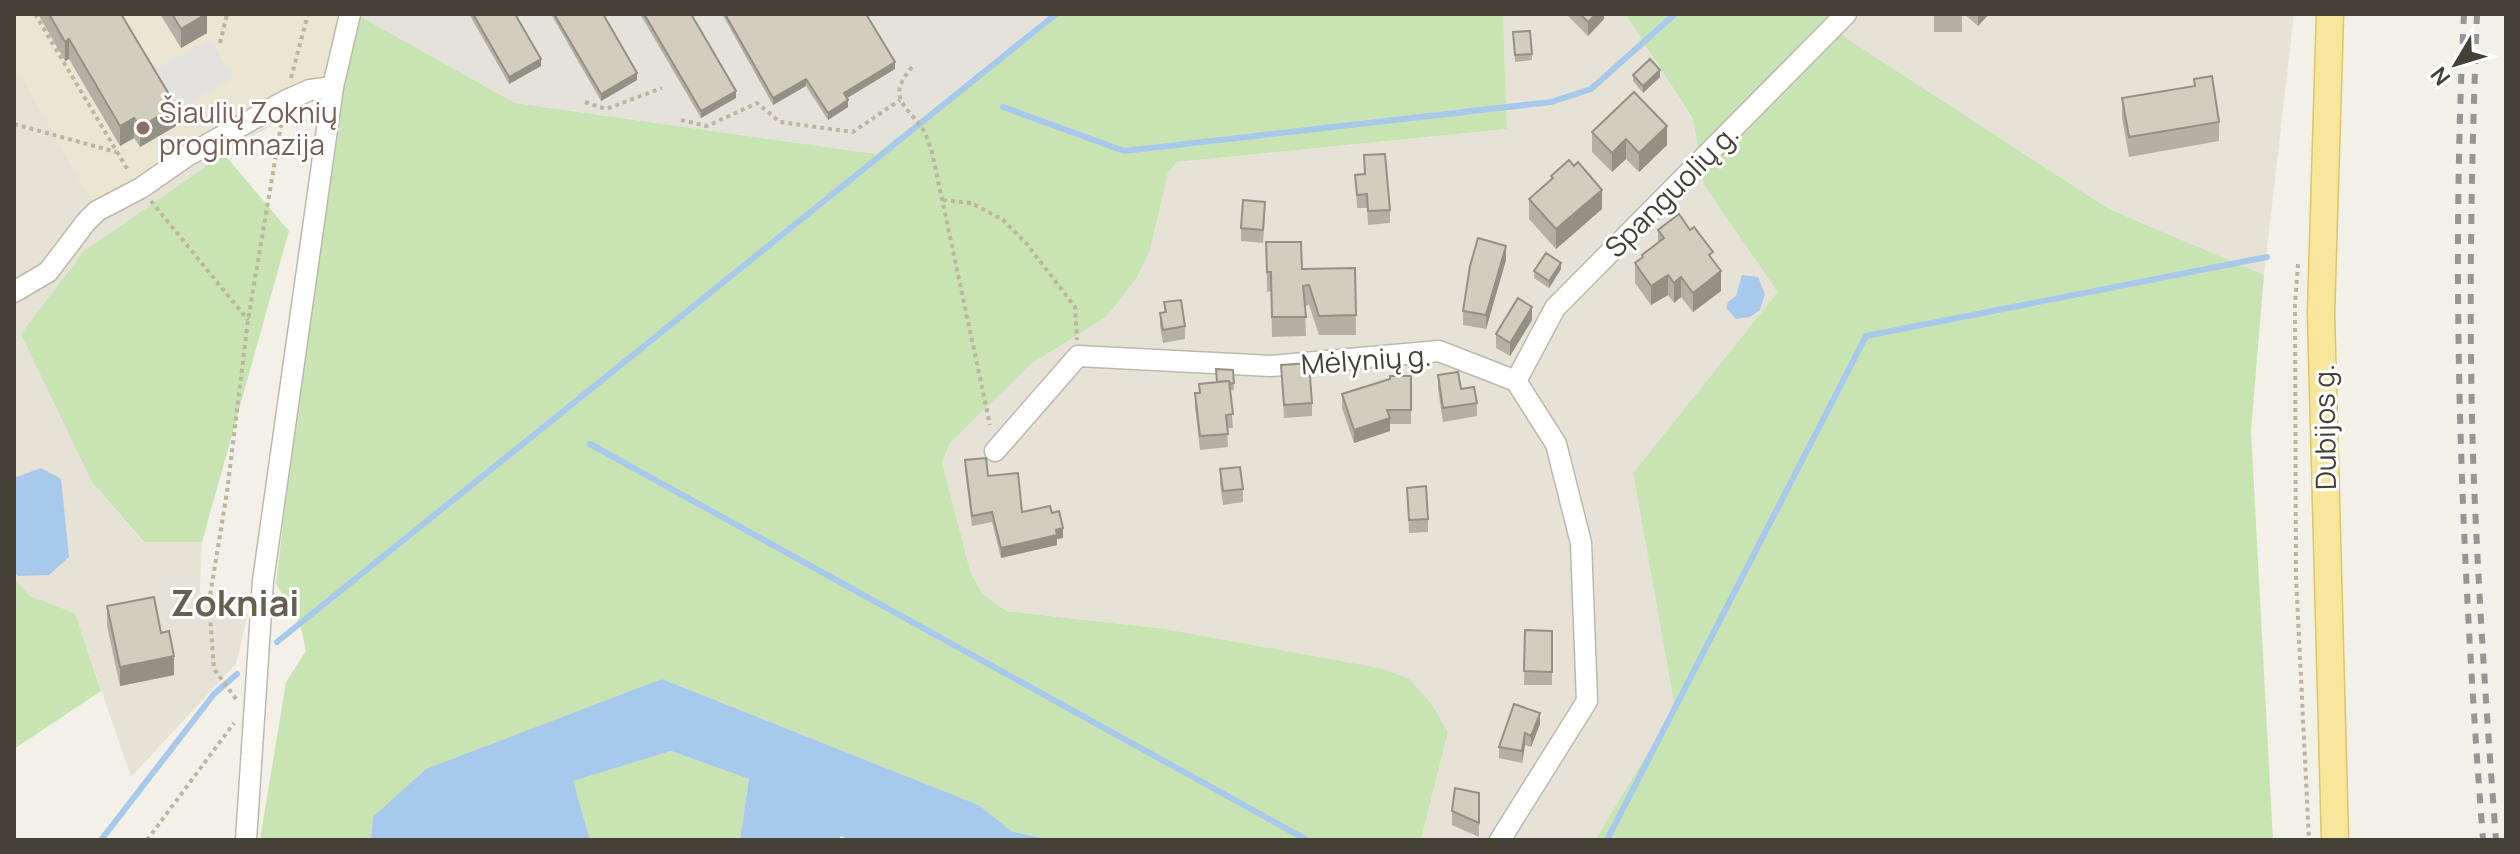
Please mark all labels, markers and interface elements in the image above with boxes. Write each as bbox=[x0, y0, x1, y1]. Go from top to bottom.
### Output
north arrow bbox=[2416, 24, 2496, 104]
text: N bbox=[2424, 61, 2457, 92]
place label: Šiaulių Zoknių progimnazija bbox=[159, 93, 338, 163]
street label: Spanguolių g. bbox=[1596, 115, 1746, 265]
marker: Šiaulių Zoknių progimnazija bbox=[134, 119, 152, 137]
street label: Mėlynių g. bbox=[1300, 336, 1432, 382]
street label: Dubijos g. bbox=[2304, 364, 2344, 490]
district label: Zokniai bbox=[171, 578, 299, 627]

